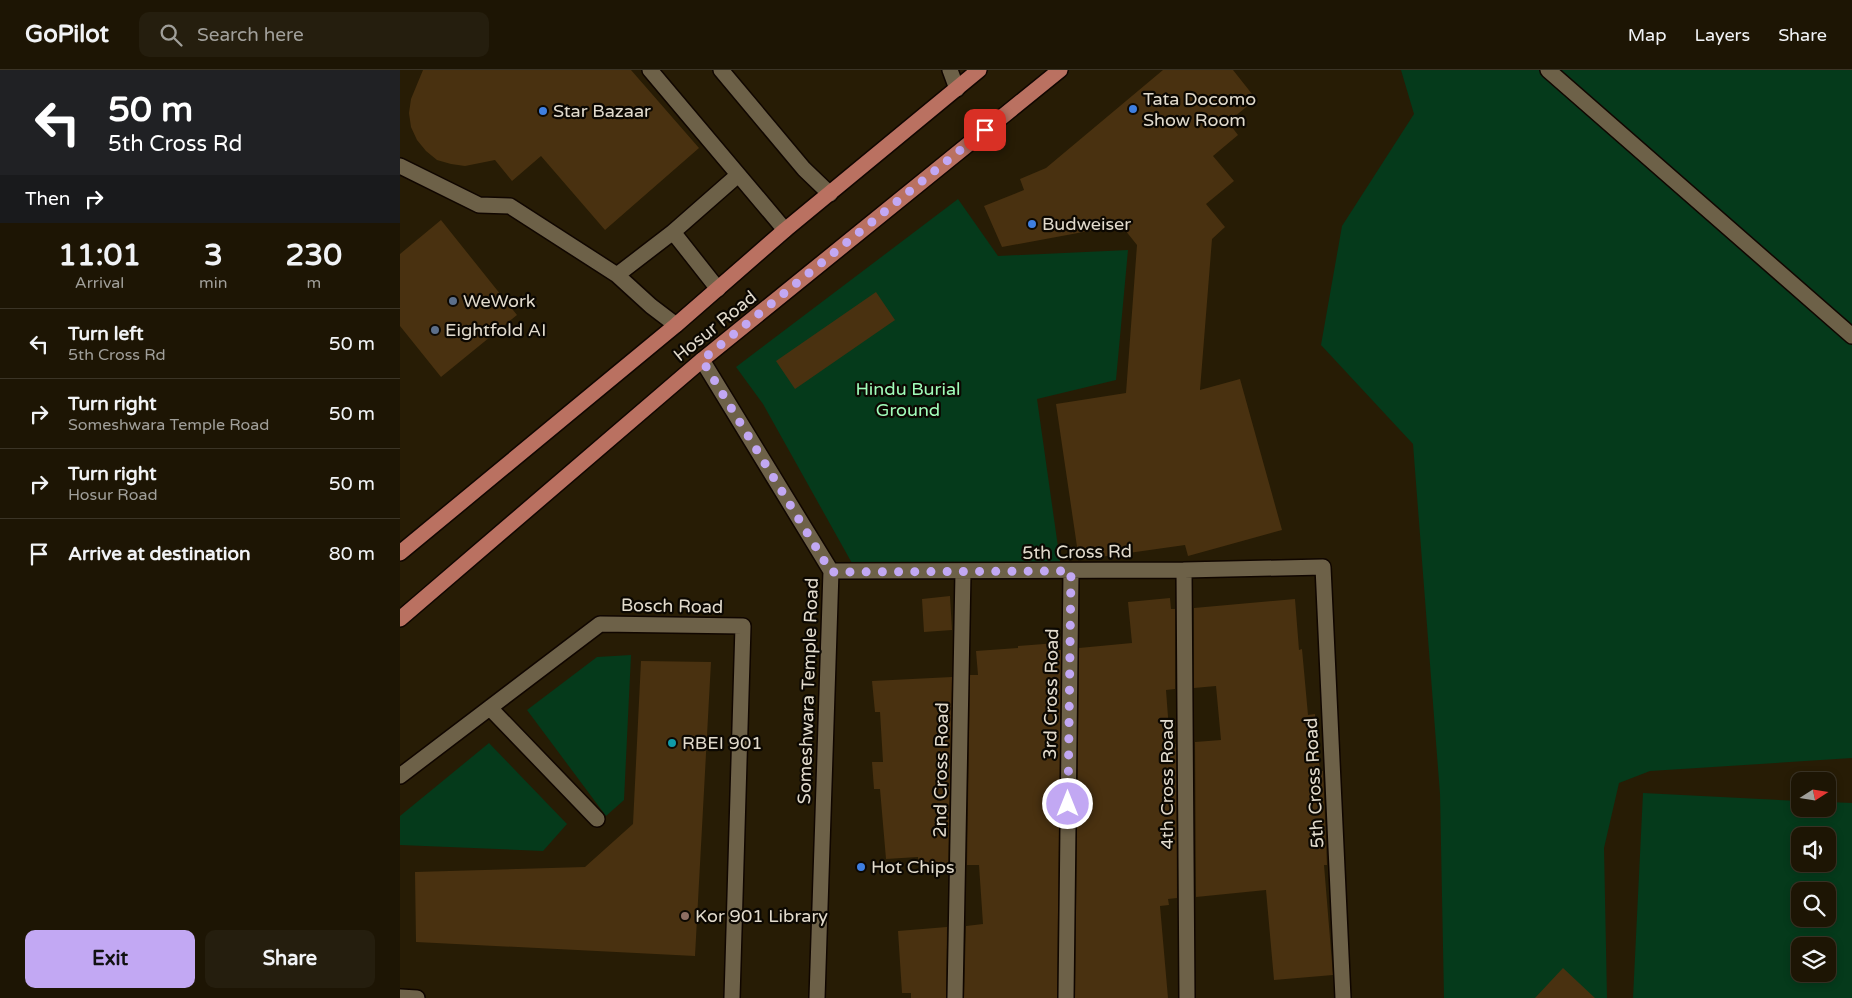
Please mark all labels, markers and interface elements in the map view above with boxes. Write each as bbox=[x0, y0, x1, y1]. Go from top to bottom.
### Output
search box bbox=[139, 12, 489, 57]
text: GoPilot bbox=[25, 20, 109, 49]
icon: search bbox=[157, 21, 185, 49]
text: Search here bbox=[197, 24, 304, 46]
text: Map bbox=[1628, 24, 1667, 46]
text: Layers bbox=[1695, 24, 1750, 46]
text: Share bbox=[1778, 24, 1827, 46]
place label: Tata Docomo Show Room bbox=[1143, 88, 1256, 131]
text: 50 m bbox=[108, 89, 193, 131]
icon: left bbox=[25, 90, 90, 155]
place label: Star Bazaar bbox=[553, 100, 651, 122]
marker: Tata Docomo Show Room bbox=[1127, 103, 1139, 115]
marker: Star Bazaar bbox=[537, 105, 549, 117]
pin bbox=[964, 109, 1006, 151]
icon: arrive bbox=[971, 116, 999, 144]
text: 5th Cross Rd bbox=[108, 131, 242, 157]
icon: right bbox=[80, 185, 108, 213]
text: Then bbox=[25, 188, 70, 210]
place label: Budweiser bbox=[1042, 213, 1131, 235]
marker: Budweiser bbox=[1026, 218, 1038, 230]
text: 11:01 bbox=[58, 237, 141, 274]
text: 3 bbox=[204, 237, 223, 274]
text: 230 bbox=[286, 237, 342, 274]
text: Arrival bbox=[75, 273, 124, 293]
text: min bbox=[199, 273, 228, 293]
text: m bbox=[306, 273, 321, 293]
street label: Hosur Road bbox=[669, 286, 761, 366]
place label: WeWork bbox=[463, 290, 536, 312]
marker: WeWork bbox=[447, 295, 459, 307]
place label: Eightfold AI bbox=[445, 319, 546, 341]
text: Turn left bbox=[68, 323, 144, 345]
marker: Eightfold AI bbox=[429, 324, 441, 336]
icon: left bbox=[25, 330, 53, 358]
text: 50 m bbox=[329, 333, 375, 355]
text: 5th Cross Rd bbox=[68, 345, 166, 365]
park label: Hindu Burial Ground bbox=[855, 378, 961, 421]
text: Turn right bbox=[68, 393, 156, 415]
icon: right bbox=[25, 400, 53, 428]
text: 50 m bbox=[329, 403, 375, 425]
text: Someshwara Temple Road bbox=[68, 415, 269, 435]
text: Turn right bbox=[68, 463, 156, 485]
icon: right bbox=[25, 470, 53, 498]
text: 50 m bbox=[329, 473, 375, 495]
text: Hosur Road bbox=[68, 485, 158, 505]
icon: arrive bbox=[25, 540, 53, 568]
street label: 5th Cross Rd bbox=[1022, 540, 1132, 564]
text: Arrive at destination bbox=[68, 543, 251, 565]
text: 80 m bbox=[329, 543, 375, 565]
street label: Someshwara Temple Road bbox=[793, 577, 823, 805]
street label: Bosch Road bbox=[621, 594, 723, 618]
street label: 3rd Cross Road bbox=[1039, 628, 1063, 760]
street label: 2nd Cross Road bbox=[929, 702, 953, 838]
street label: 5th Cross Road bbox=[1300, 717, 1328, 849]
street label: 4th Cross Road bbox=[1156, 719, 1178, 849]
place label: RBEI 901 bbox=[682, 732, 763, 754]
marker: RBEI 901 bbox=[666, 737, 678, 749]
north arrow bbox=[1791, 772, 1836, 818]
map controls bbox=[1791, 772, 1836, 982]
position arrow bbox=[1041, 777, 1093, 829]
button: sound bbox=[1791, 827, 1836, 872]
place label: Hot Chips bbox=[871, 856, 955, 878]
marker: Hot Chips bbox=[855, 861, 867, 873]
button: search bbox=[1791, 882, 1836, 927]
place label: Kor 901 Library bbox=[695, 905, 828, 927]
marker: Kor 901 Library bbox=[679, 910, 691, 922]
button: Exit bbox=[25, 930, 195, 988]
button: Share bbox=[205, 930, 375, 988]
button: layers bbox=[1791, 937, 1836, 982]

